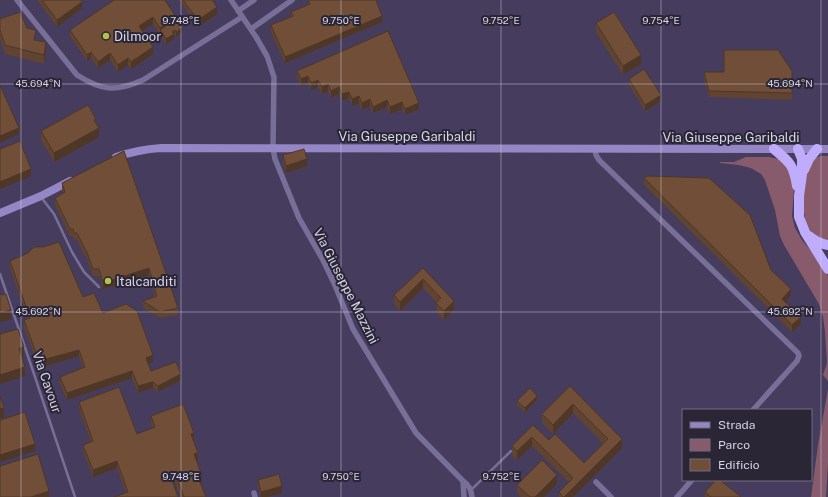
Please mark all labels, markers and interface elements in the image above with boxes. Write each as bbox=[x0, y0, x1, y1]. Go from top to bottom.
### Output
text: 9.748°E bbox=[162, 14, 200, 26]
text: 9.750°E bbox=[322, 14, 360, 26]
text: 9.752°E bbox=[482, 14, 520, 26]
text: 9.754°E bbox=[642, 14, 680, 26]
place label: Dilmoor bbox=[114, 29, 161, 44]
marker: Dilmoor bbox=[101, 31, 111, 41]
text: 45.694°N bbox=[15, 77, 61, 89]
text: 45.694°N bbox=[767, 77, 813, 89]
street label: Via Giuseppe Garibaldi bbox=[338, 129, 476, 144]
street label: Via Giuseppe Garibaldi bbox=[662, 130, 800, 145]
street label: Via Giuseppe Mazzini bbox=[310, 226, 382, 346]
place label: Italcanditi bbox=[116, 274, 176, 289]
marker: Italcanditi bbox=[103, 276, 113, 286]
text: 45.692°N bbox=[15, 305, 61, 317]
text: 45.692°N bbox=[767, 305, 813, 317]
street label: Via Cavour bbox=[29, 349, 65, 415]
legend bbox=[682, 409, 812, 481]
text: Strada bbox=[718, 418, 755, 432]
text: Parco bbox=[718, 438, 750, 452]
text: Edificio bbox=[718, 458, 760, 472]
text: 9.748°E bbox=[162, 470, 200, 482]
text: 9.750°E bbox=[322, 470, 360, 482]
text: 9.752°E bbox=[482, 470, 520, 482]

